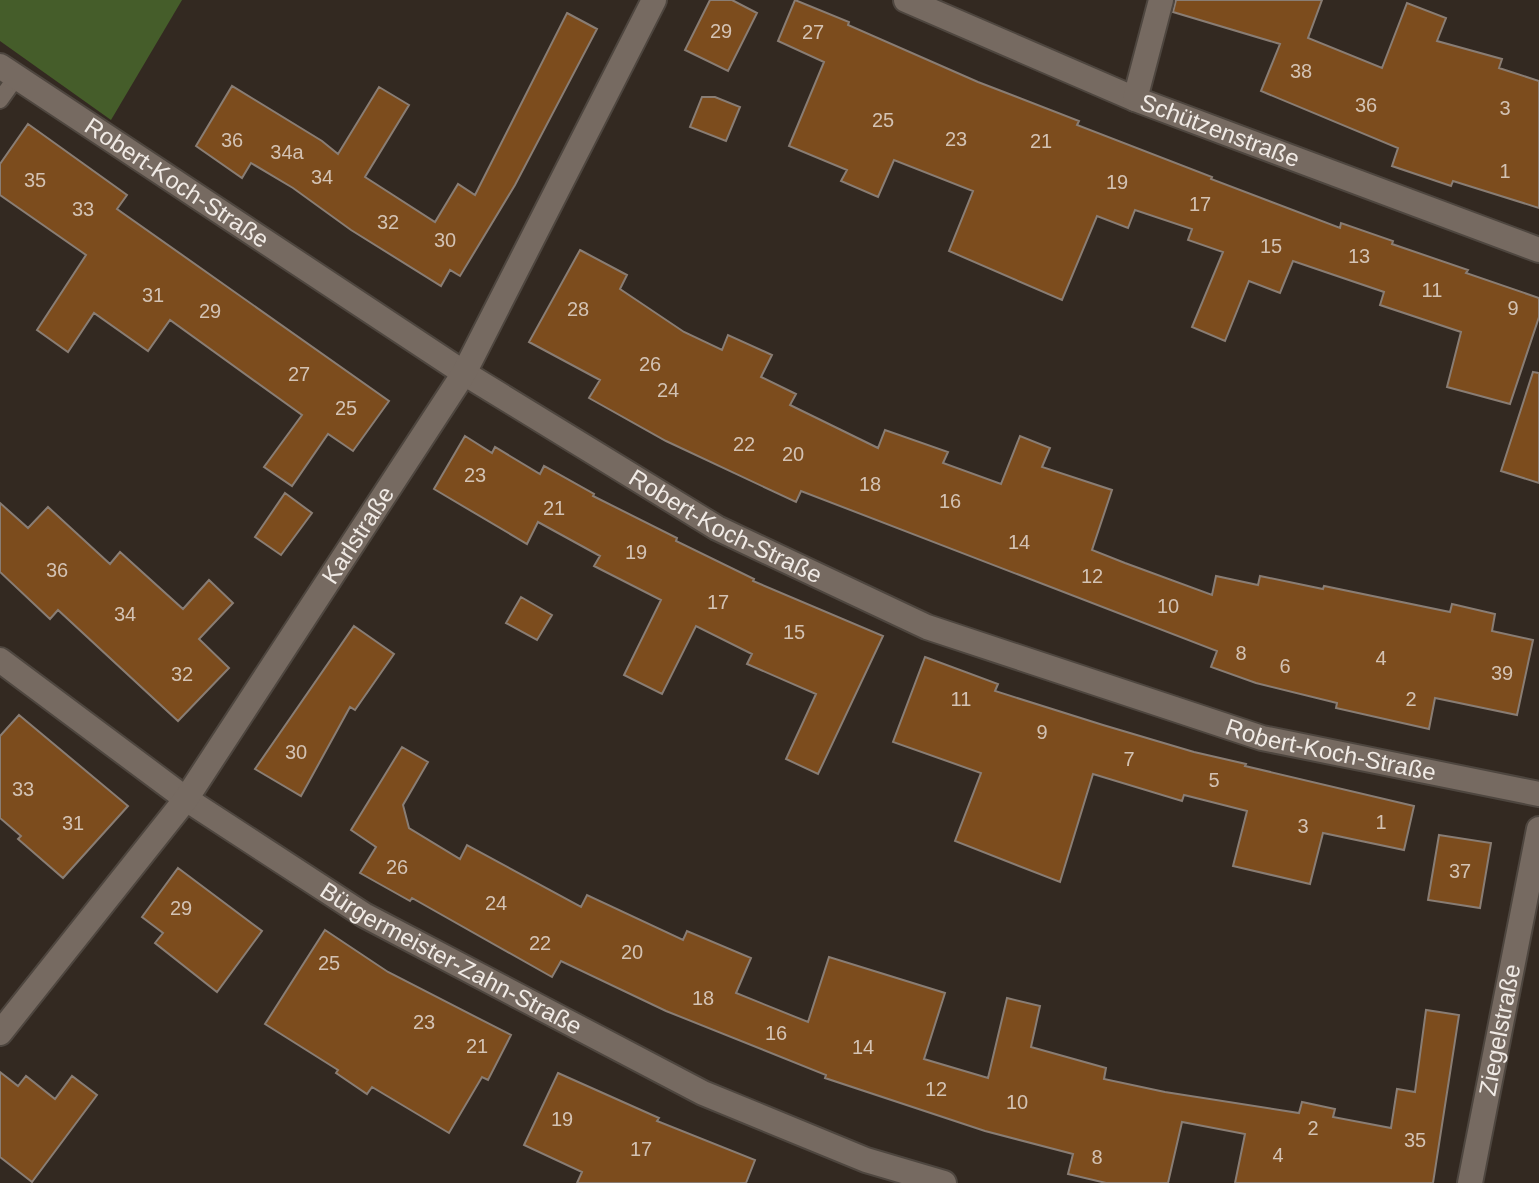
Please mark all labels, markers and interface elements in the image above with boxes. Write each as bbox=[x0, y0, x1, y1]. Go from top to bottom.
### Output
house number: 29 bbox=[710, 20, 732, 42]
house number: 27 bbox=[802, 21, 824, 43]
house number: 38 bbox=[1290, 60, 1312, 82]
street label: Schützenstraße bbox=[1136, 88, 1303, 172]
house number: 36 bbox=[1355, 94, 1377, 116]
house number: 3 bbox=[1499, 97, 1511, 119]
house number: 25 bbox=[872, 109, 894, 131]
street label: Robert-Koch-Straße bbox=[80, 112, 274, 253]
house number: 23 bbox=[945, 128, 967, 150]
house number: 36 bbox=[221, 129, 243, 151]
house number: 21 bbox=[1030, 130, 1052, 152]
house number: 34a bbox=[270, 141, 305, 163]
house number: 1 bbox=[1499, 160, 1511, 182]
house number: 34 bbox=[311, 166, 333, 188]
house number: 35 bbox=[24, 169, 46, 191]
house number: 19 bbox=[1106, 171, 1128, 193]
house number: 17 bbox=[1189, 193, 1211, 215]
house number: 33 bbox=[72, 198, 94, 220]
house number: 32 bbox=[377, 211, 399, 233]
house number: 30 bbox=[434, 229, 456, 251]
house number: 15 bbox=[1260, 235, 1282, 257]
house number: 13 bbox=[1348, 245, 1370, 267]
house number: 11 bbox=[1422, 279, 1442, 301]
house number: 31 bbox=[142, 284, 164, 306]
house number: 9 bbox=[1507, 297, 1519, 319]
house number: 28 bbox=[567, 298, 589, 320]
house number: 29 bbox=[199, 300, 221, 322]
house number: 26 bbox=[639, 353, 661, 375]
house number: 27 bbox=[288, 363, 310, 385]
house number: 24 bbox=[657, 379, 679, 401]
house number: 25 bbox=[335, 397, 357, 419]
house number: 22 bbox=[733, 433, 755, 455]
house number: 20 bbox=[782, 443, 804, 465]
house number: 23 bbox=[464, 464, 486, 486]
street label: Robert-Koch-Straße bbox=[624, 464, 826, 589]
house number: 18 bbox=[859, 473, 881, 495]
street label: Karlstraße bbox=[316, 481, 399, 589]
house number: 16 bbox=[939, 490, 961, 512]
house number: 21 bbox=[543, 497, 565, 519]
house number: 14 bbox=[1008, 531, 1030, 553]
house number: 19 bbox=[625, 541, 647, 563]
house number: 36 bbox=[46, 559, 68, 581]
house number: 12 bbox=[1081, 565, 1103, 587]
house number: 17 bbox=[707, 591, 729, 613]
house number: 10 bbox=[1157, 595, 1179, 617]
house number: 34 bbox=[114, 603, 136, 625]
house number: 15 bbox=[783, 621, 805, 643]
house number: 8 bbox=[1235, 642, 1247, 664]
house number: 4 bbox=[1375, 647, 1387, 669]
house number: 6 bbox=[1279, 655, 1291, 677]
house number: 39 bbox=[1491, 662, 1513, 684]
house number: 32 bbox=[171, 663, 193, 685]
house number: 11 bbox=[951, 688, 971, 710]
house number: 2 bbox=[1405, 688, 1417, 710]
street label: Robert-Koch-Straße bbox=[1222, 713, 1439, 786]
house number: 9 bbox=[1036, 721, 1048, 743]
house number: 30 bbox=[285, 741, 307, 763]
house number: 7 bbox=[1123, 748, 1135, 770]
house number: 5 bbox=[1208, 769, 1220, 791]
house number: 33 bbox=[12, 778, 34, 800]
house number: 1 bbox=[1375, 811, 1387, 833]
house number: 31 bbox=[62, 812, 84, 834]
house number: 3 bbox=[1297, 815, 1309, 837]
house number: 26 bbox=[386, 856, 408, 878]
house number: 37 bbox=[1449, 860, 1471, 882]
street label: Bürgermeister-Zahn-Straße bbox=[315, 876, 587, 1040]
house number: 24 bbox=[485, 892, 507, 914]
house number: 29 bbox=[170, 897, 192, 919]
house number: 22 bbox=[529, 932, 551, 954]
house number: 20 bbox=[621, 941, 643, 963]
house number: 25 bbox=[318, 952, 340, 974]
street label: Ziegelstraße bbox=[1473, 962, 1525, 1098]
house number: 18 bbox=[692, 987, 714, 1009]
house number: 23 bbox=[413, 1011, 435, 1033]
house number: 16 bbox=[765, 1022, 787, 1044]
house number: 21 bbox=[466, 1035, 488, 1057]
house number: 14 bbox=[852, 1036, 874, 1058]
house number: 12 bbox=[925, 1078, 947, 1100]
house number: 10 bbox=[1006, 1091, 1028, 1113]
house number: 19 bbox=[551, 1108, 573, 1130]
house number: 2 bbox=[1307, 1117, 1319, 1139]
house number: 35 bbox=[1404, 1129, 1426, 1151]
house number: 17 bbox=[630, 1138, 652, 1160]
house number: 4 bbox=[1272, 1144, 1284, 1166]
house number: 8 bbox=[1091, 1146, 1103, 1168]

